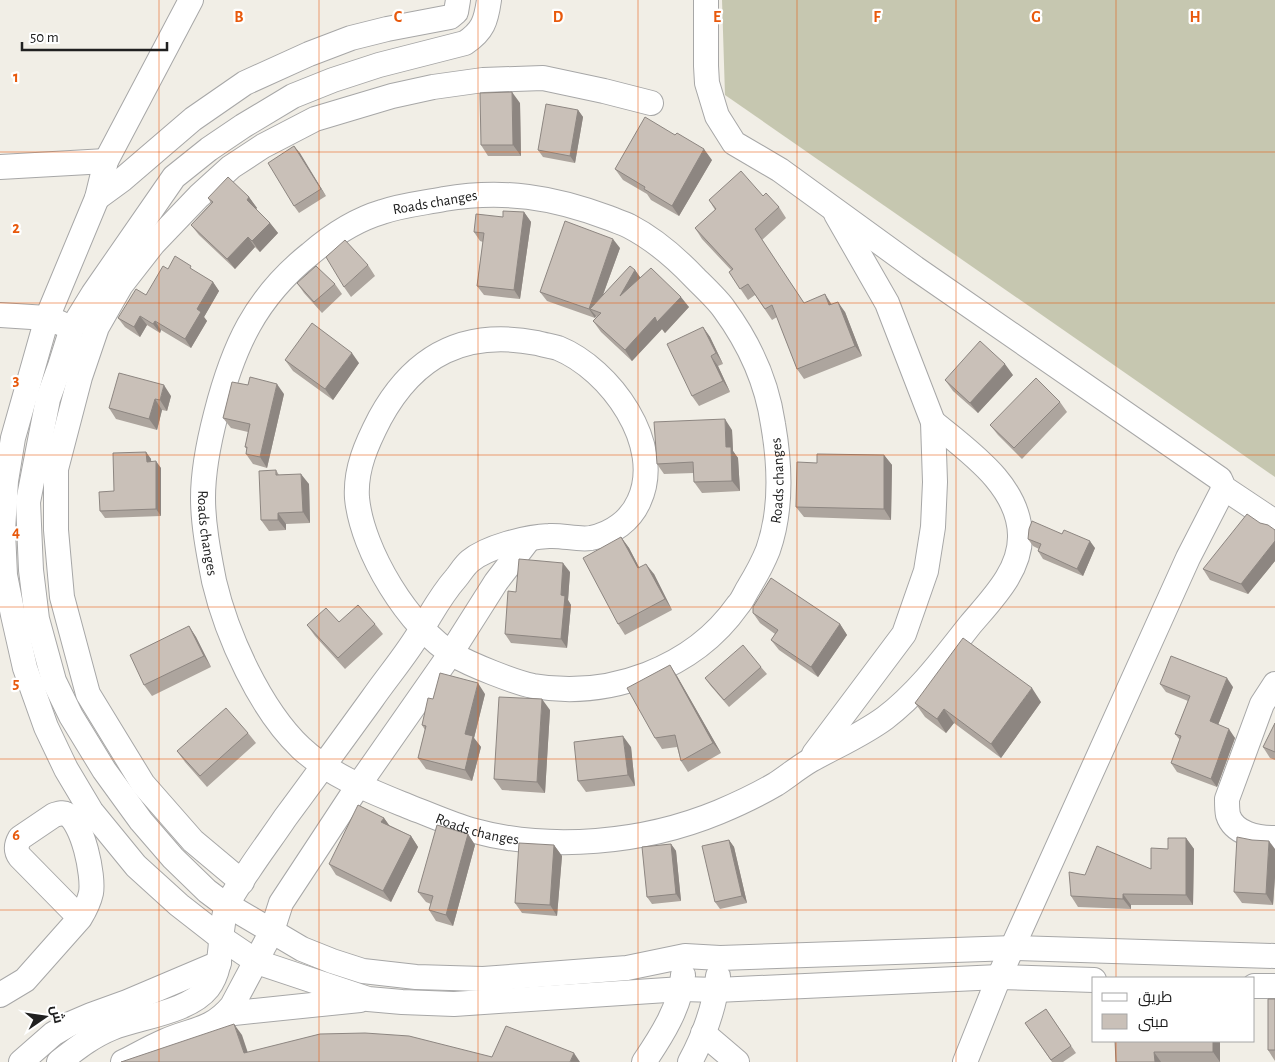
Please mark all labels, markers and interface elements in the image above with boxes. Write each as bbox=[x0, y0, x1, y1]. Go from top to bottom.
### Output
text: B bbox=[234, 9, 244, 25]
text: C bbox=[394, 9, 403, 25]
text: D bbox=[553, 9, 564, 25]
text: E bbox=[713, 9, 721, 25]
text: F bbox=[873, 9, 881, 25]
text: G bbox=[1031, 9, 1041, 25]
text: H bbox=[1189, 9, 1201, 25]
scale bar bbox=[22, 20, 168, 52]
text: 50 m bbox=[30, 30, 59, 45]
text: 1 bbox=[13, 69, 19, 85]
street label: Roads changes bbox=[392, 188, 479, 217]
text: 2 bbox=[12, 220, 20, 236]
text: 3 bbox=[13, 372, 20, 388]
street label: Roads changes bbox=[768, 437, 786, 525]
street label: Roads changes bbox=[195, 490, 220, 577]
text: 4 bbox=[12, 524, 20, 540]
text: 5 bbox=[13, 675, 20, 691]
street label: Roads changes bbox=[433, 811, 520, 847]
text: 6 bbox=[12, 827, 20, 843]
legend bbox=[1092, 977, 1255, 1042]
text: طريق bbox=[1138, 990, 1172, 1007]
north arrow bbox=[20, 992, 70, 1042]
text: ش bbox=[47, 1004, 67, 1025]
text: مبنى bbox=[1138, 1015, 1169, 1032]

